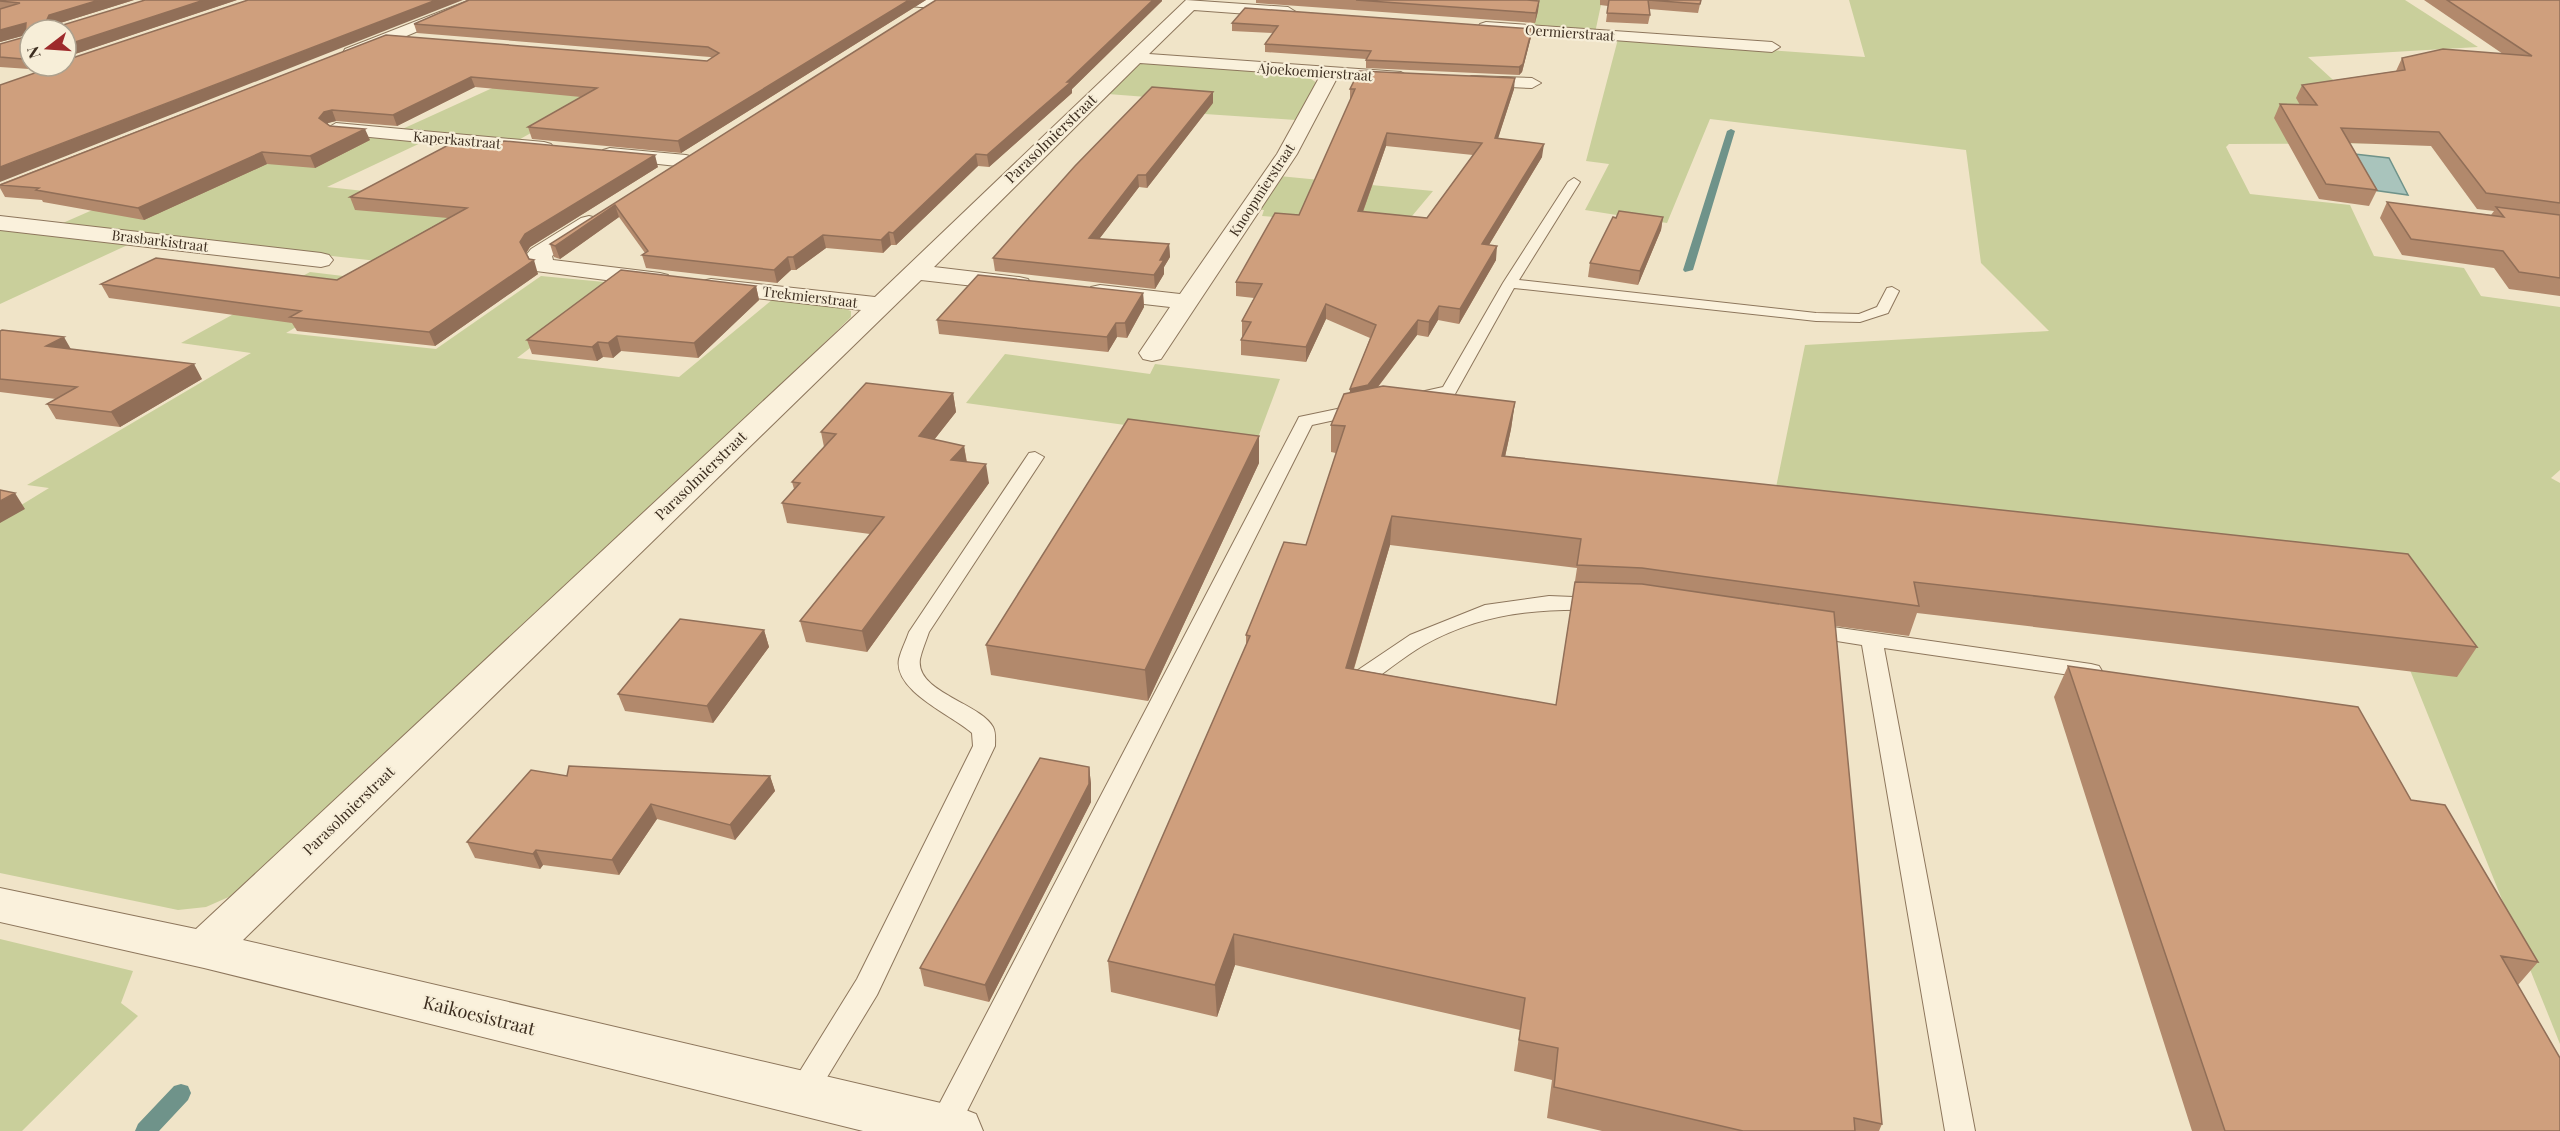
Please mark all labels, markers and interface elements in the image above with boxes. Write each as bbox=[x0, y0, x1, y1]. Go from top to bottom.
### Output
north arrow bbox=[18, 18, 78, 78]
street label: Oermierstraat bbox=[1525, 20, 1617, 45]
text: N bbox=[21, 44, 45, 61]
street label: Ajoekoemierstraat bbox=[1256, 58, 1374, 85]
street label: Parasolmierstraat bbox=[1000, 89, 1101, 187]
street label: Kaperkastraat bbox=[412, 126, 503, 153]
street label: Knoopmierstraat bbox=[1224, 139, 1299, 240]
street label: Brasbarkistraat bbox=[111, 225, 210, 256]
street label: Trekmierstraat bbox=[761, 281, 860, 312]
street label: Parasolmierstraat bbox=[650, 426, 751, 524]
street label: Parasolmierstraat bbox=[298, 761, 399, 859]
street label: Kaikoesistraat bbox=[421, 990, 538, 1041]

